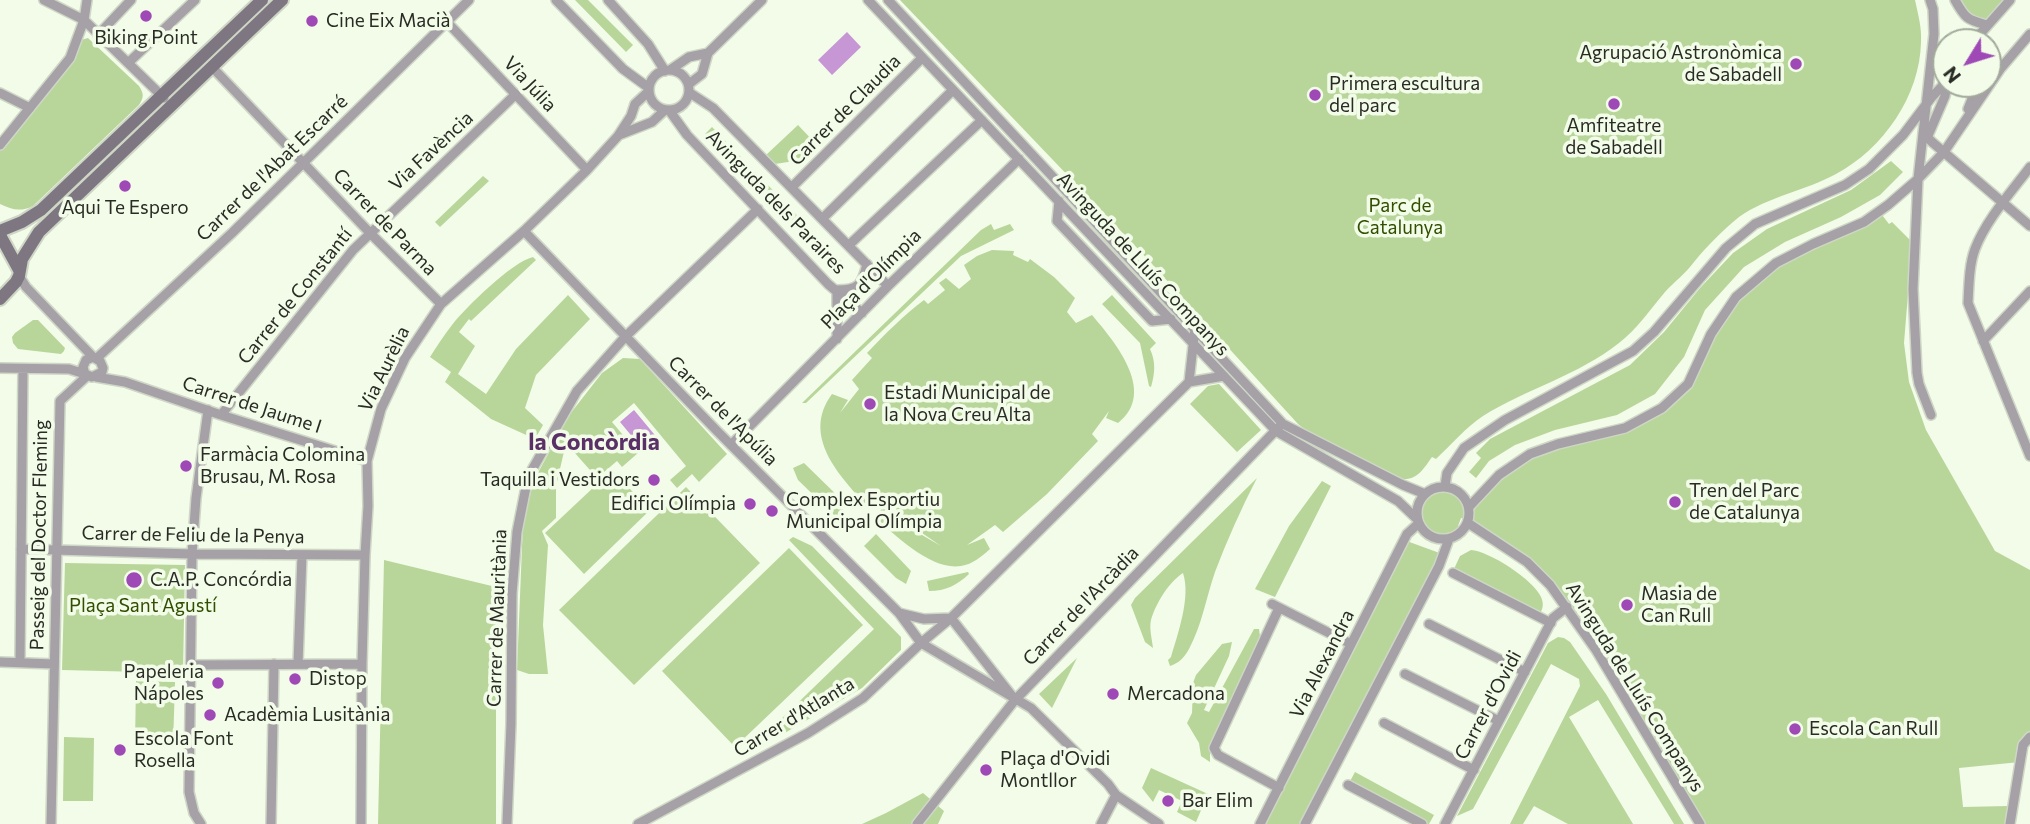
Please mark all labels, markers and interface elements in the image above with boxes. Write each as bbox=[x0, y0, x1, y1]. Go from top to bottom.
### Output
marker: Biking Point bbox=[138, 8, 154, 24]
place label: Cine Eix Macià bbox=[326, 10, 450, 32]
marker: Cine Eix Macià bbox=[304, 13, 320, 29]
place label: Biking Point bbox=[94, 27, 198, 49]
north arrow bbox=[1932, 28, 2002, 98]
place label: Agrupació Astronòmica de Sabadell bbox=[1579, 42, 1782, 86]
street label: Carrer de Claudia bbox=[785, 50, 905, 170]
street label: Via Júlia bbox=[499, 52, 561, 116]
marker: Agrupació Astronòmica de Sabadell bbox=[1788, 56, 1804, 72]
text: N bbox=[1938, 62, 1965, 88]
place label: Primera escultura del parc bbox=[1329, 73, 1480, 117]
marker: Primera escultura del parc bbox=[1307, 87, 1323, 103]
street label: Carrer de l'Abat Escarré bbox=[192, 90, 352, 246]
marker: Amfiteatre de Sabadell bbox=[1606, 96, 1622, 112]
street label: Via Favència bbox=[384, 106, 478, 196]
place label: Amfiteatre de Sabadell bbox=[1565, 115, 1663, 159]
street label: Avinguda dels Paraires bbox=[701, 125, 851, 279]
street label: Carrer de Parma bbox=[328, 164, 442, 280]
street label: Avinguda de Lluís Companys bbox=[1052, 167, 1234, 361]
marker: Aqui Te Espero bbox=[117, 178, 133, 194]
park label: Parc de Catalunya bbox=[1357, 195, 1443, 239]
place label: Aqui Te Espero bbox=[61, 197, 189, 219]
street label: Carrer de Constantí bbox=[233, 223, 357, 369]
street label: Plaça d'Olímpia bbox=[816, 224, 926, 334]
street label: Via Aurèlia bbox=[354, 323, 414, 415]
street label: Carrer de l'Apúlia bbox=[663, 351, 783, 471]
street label: Carrer de Jaume I bbox=[179, 372, 325, 438]
place label: Estadi Municipal de la Nova Creu Alta bbox=[884, 382, 1050, 426]
marker: Estadi Municipal de la Nova Creu Alta bbox=[862, 396, 878, 412]
street label: Passeig del Doctor Fleming bbox=[26, 419, 52, 651]
district label: la Concòrdia bbox=[528, 428, 660, 456]
place label: Farmàcia Colomina Brusau, M. Rosa bbox=[200, 444, 365, 488]
marker: Farmàcia Colomina Brusau, M. Rosa bbox=[178, 458, 194, 474]
place label: Taquilla i Vestidors bbox=[480, 469, 640, 491]
marker: Taquilla i Vestidors bbox=[646, 472, 662, 488]
place label: Tren del Parc de Catalunya bbox=[1689, 480, 1800, 524]
place label: Complex Esportiu Municipal Olímpia bbox=[786, 489, 942, 533]
place label: Edifici Olímpia bbox=[611, 493, 736, 515]
marker: Tren del Parc de Catalunya bbox=[1667, 494, 1683, 510]
marker: Edifici Olímpia bbox=[742, 496, 758, 512]
marker: Complex Esportiu Municipal Olímpia bbox=[764, 503, 780, 519]
street label: Carrer de Feliu de la Penya bbox=[81, 522, 305, 548]
street label: Carrer de Mauritània bbox=[482, 529, 512, 707]
street label: Carrer de l'Arcàdia bbox=[1018, 542, 1144, 670]
place label: C.A.P. Concórdia bbox=[150, 569, 292, 591]
marker: C.A.P. Concórdia bbox=[124, 570, 144, 590]
street label: Avinguda de Lluís Companys bbox=[1561, 578, 1709, 796]
place label: Masia de Can Rull bbox=[1641, 583, 1717, 627]
park label: Plaça Sant Agustí bbox=[69, 595, 217, 617]
marker: Masia de Can Rull bbox=[1619, 597, 1635, 613]
street label: Via Alexandra bbox=[1285, 606, 1359, 722]
street label: Carrer d'Ovidi bbox=[1450, 647, 1526, 763]
place label: Papeleria Nápoles bbox=[124, 661, 204, 705]
place label: Distop bbox=[309, 668, 367, 690]
marker: Distop bbox=[287, 671, 303, 687]
street label: Carrer d'Atlanta bbox=[730, 672, 858, 762]
marker: Papeleria Nápoles bbox=[210, 675, 226, 691]
place label: Mercadona bbox=[1127, 683, 1225, 705]
marker: Mercadona bbox=[1105, 686, 1121, 702]
place label: Acadèmia Lusitània bbox=[224, 704, 390, 726]
marker: Acadèmia Lusitània bbox=[202, 707, 218, 723]
place label: Escola Can Rull bbox=[1809, 718, 1938, 740]
marker: Escola Can Rull bbox=[1787, 721, 1803, 737]
place label: Escola Font Rosella bbox=[134, 728, 234, 772]
marker: Escola Font Rosella bbox=[112, 742, 128, 758]
place label: Plaça d'Ovidi Montllor bbox=[1000, 748, 1110, 792]
marker: Plaça d'Ovidi Montllor bbox=[978, 762, 994, 778]
place label: Bar Elim bbox=[1182, 790, 1253, 812]
marker: Bar Elim bbox=[1160, 793, 1176, 809]

